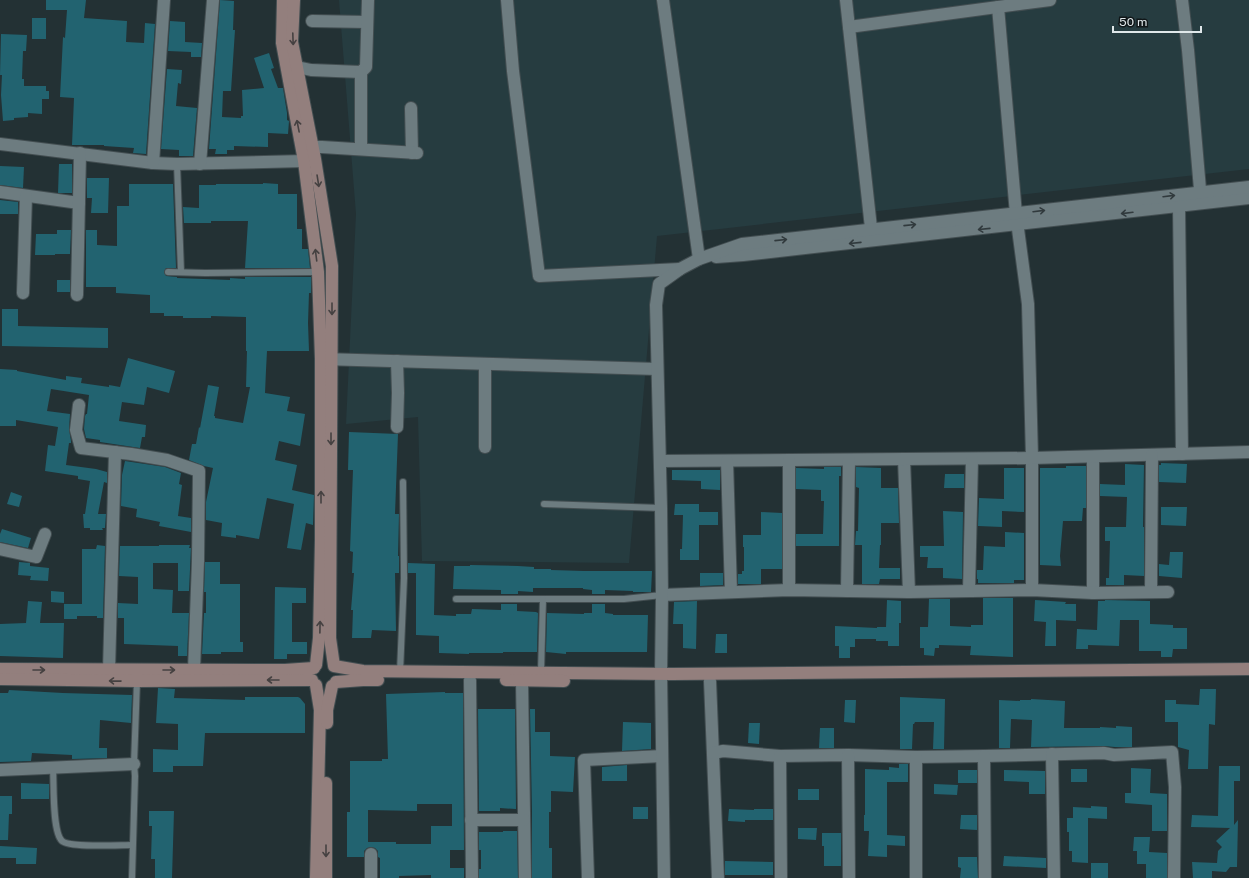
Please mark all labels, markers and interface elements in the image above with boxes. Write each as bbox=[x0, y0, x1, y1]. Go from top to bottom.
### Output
scale bar bbox=[1113, 8, 1201, 34]
text: 50 m bbox=[1119, 15, 1147, 29]
one-way arrow bbox=[289, 32, 297, 45]
one-way arrow bbox=[293, 120, 301, 133]
one-way arrow bbox=[314, 174, 322, 187]
one-way arrow bbox=[1162, 192, 1175, 200]
one-way arrow bbox=[1033, 207, 1046, 215]
one-way arrow bbox=[1121, 209, 1134, 216]
one-way arrow bbox=[903, 222, 916, 229]
one-way arrow bbox=[978, 225, 991, 232]
one-way arrow bbox=[774, 236, 787, 243]
one-way arrow bbox=[848, 239, 861, 247]
one-way arrow bbox=[312, 249, 320, 262]
one-way arrow bbox=[328, 302, 336, 315]
one-way arrow bbox=[327, 432, 335, 445]
one-way arrow bbox=[317, 491, 325, 504]
one-way arrow bbox=[316, 621, 324, 634]
one-way arrow bbox=[32, 666, 45, 674]
one-way arrow bbox=[162, 666, 175, 674]
one-way arrow bbox=[267, 676, 280, 684]
one-way arrow bbox=[109, 677, 122, 685]
one-way arrow bbox=[322, 844, 330, 857]

